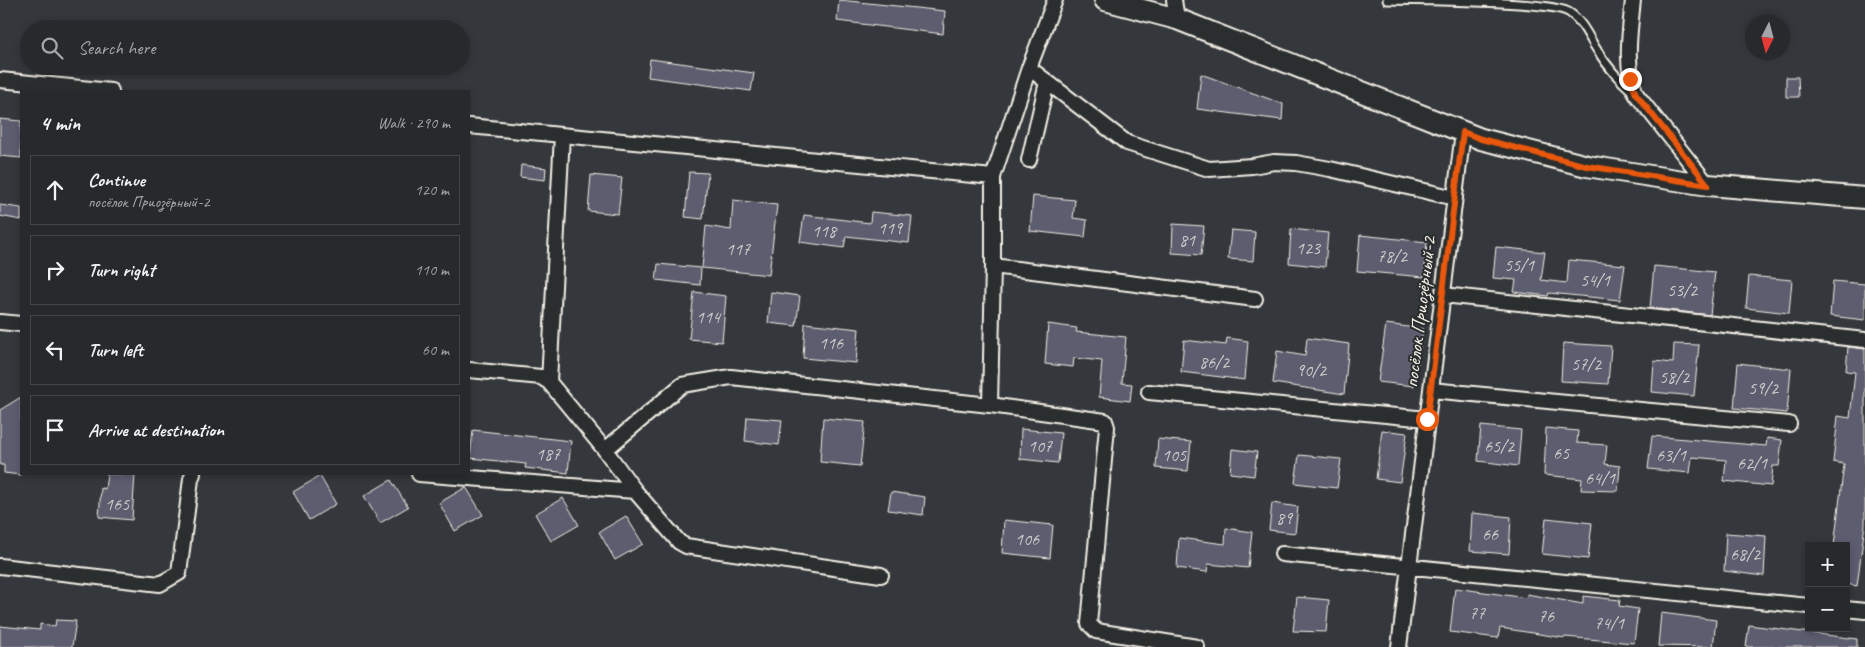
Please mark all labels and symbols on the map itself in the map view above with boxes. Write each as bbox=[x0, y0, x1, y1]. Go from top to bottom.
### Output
north arrow bbox=[1745, 15, 1790, 60]
route end bbox=[1619, 68, 1642, 91]
house number: 119 bbox=[878, 217, 904, 239]
house number: 118 bbox=[812, 220, 838, 242]
house number: 81 bbox=[1179, 229, 1196, 251]
street label: посёлок Приозёрный-2 bbox=[1398, 233, 1443, 389]
house number: 123 bbox=[1296, 237, 1322, 259]
house number: 117 bbox=[726, 238, 751, 260]
house number: 78/2 bbox=[1377, 245, 1409, 267]
house number: 55/1 bbox=[1504, 254, 1535, 276]
house number: 54/1 bbox=[1580, 269, 1611, 291]
house number: 53/2 bbox=[1667, 279, 1699, 301]
house number: 114 bbox=[696, 306, 722, 328]
house number: 116 bbox=[819, 332, 844, 354]
house number: 86/2 bbox=[1199, 351, 1231, 373]
house number: 57/2 bbox=[1571, 353, 1603, 375]
house number: 90/2 bbox=[1296, 359, 1328, 381]
house number: 58/2 bbox=[1659, 366, 1691, 388]
house number: 59/2 bbox=[1748, 377, 1780, 399]
route start bbox=[1416, 408, 1439, 431]
house number: 107 bbox=[1028, 435, 1053, 457]
house number: 65/2 bbox=[1484, 435, 1516, 457]
house number: 65 bbox=[1553, 442, 1570, 464]
house number: 187 bbox=[536, 443, 561, 465]
house number: 105 bbox=[1162, 444, 1187, 466]
house number: 63/1 bbox=[1656, 444, 1687, 466]
house number: 62/1 bbox=[1737, 452, 1768, 474]
house number: 64/1 bbox=[1585, 467, 1616, 489]
house number: 165 bbox=[105, 493, 130, 515]
house number: 89 bbox=[1276, 507, 1294, 529]
house number: 66 bbox=[1482, 523, 1499, 545]
house number: 106 bbox=[1015, 528, 1040, 550]
house number: 68/2 bbox=[1730, 543, 1762, 565]
house number: 77 bbox=[1469, 602, 1486, 624]
house number: 76 bbox=[1538, 605, 1555, 627]
house number: 74/1 bbox=[1594, 612, 1625, 634]

